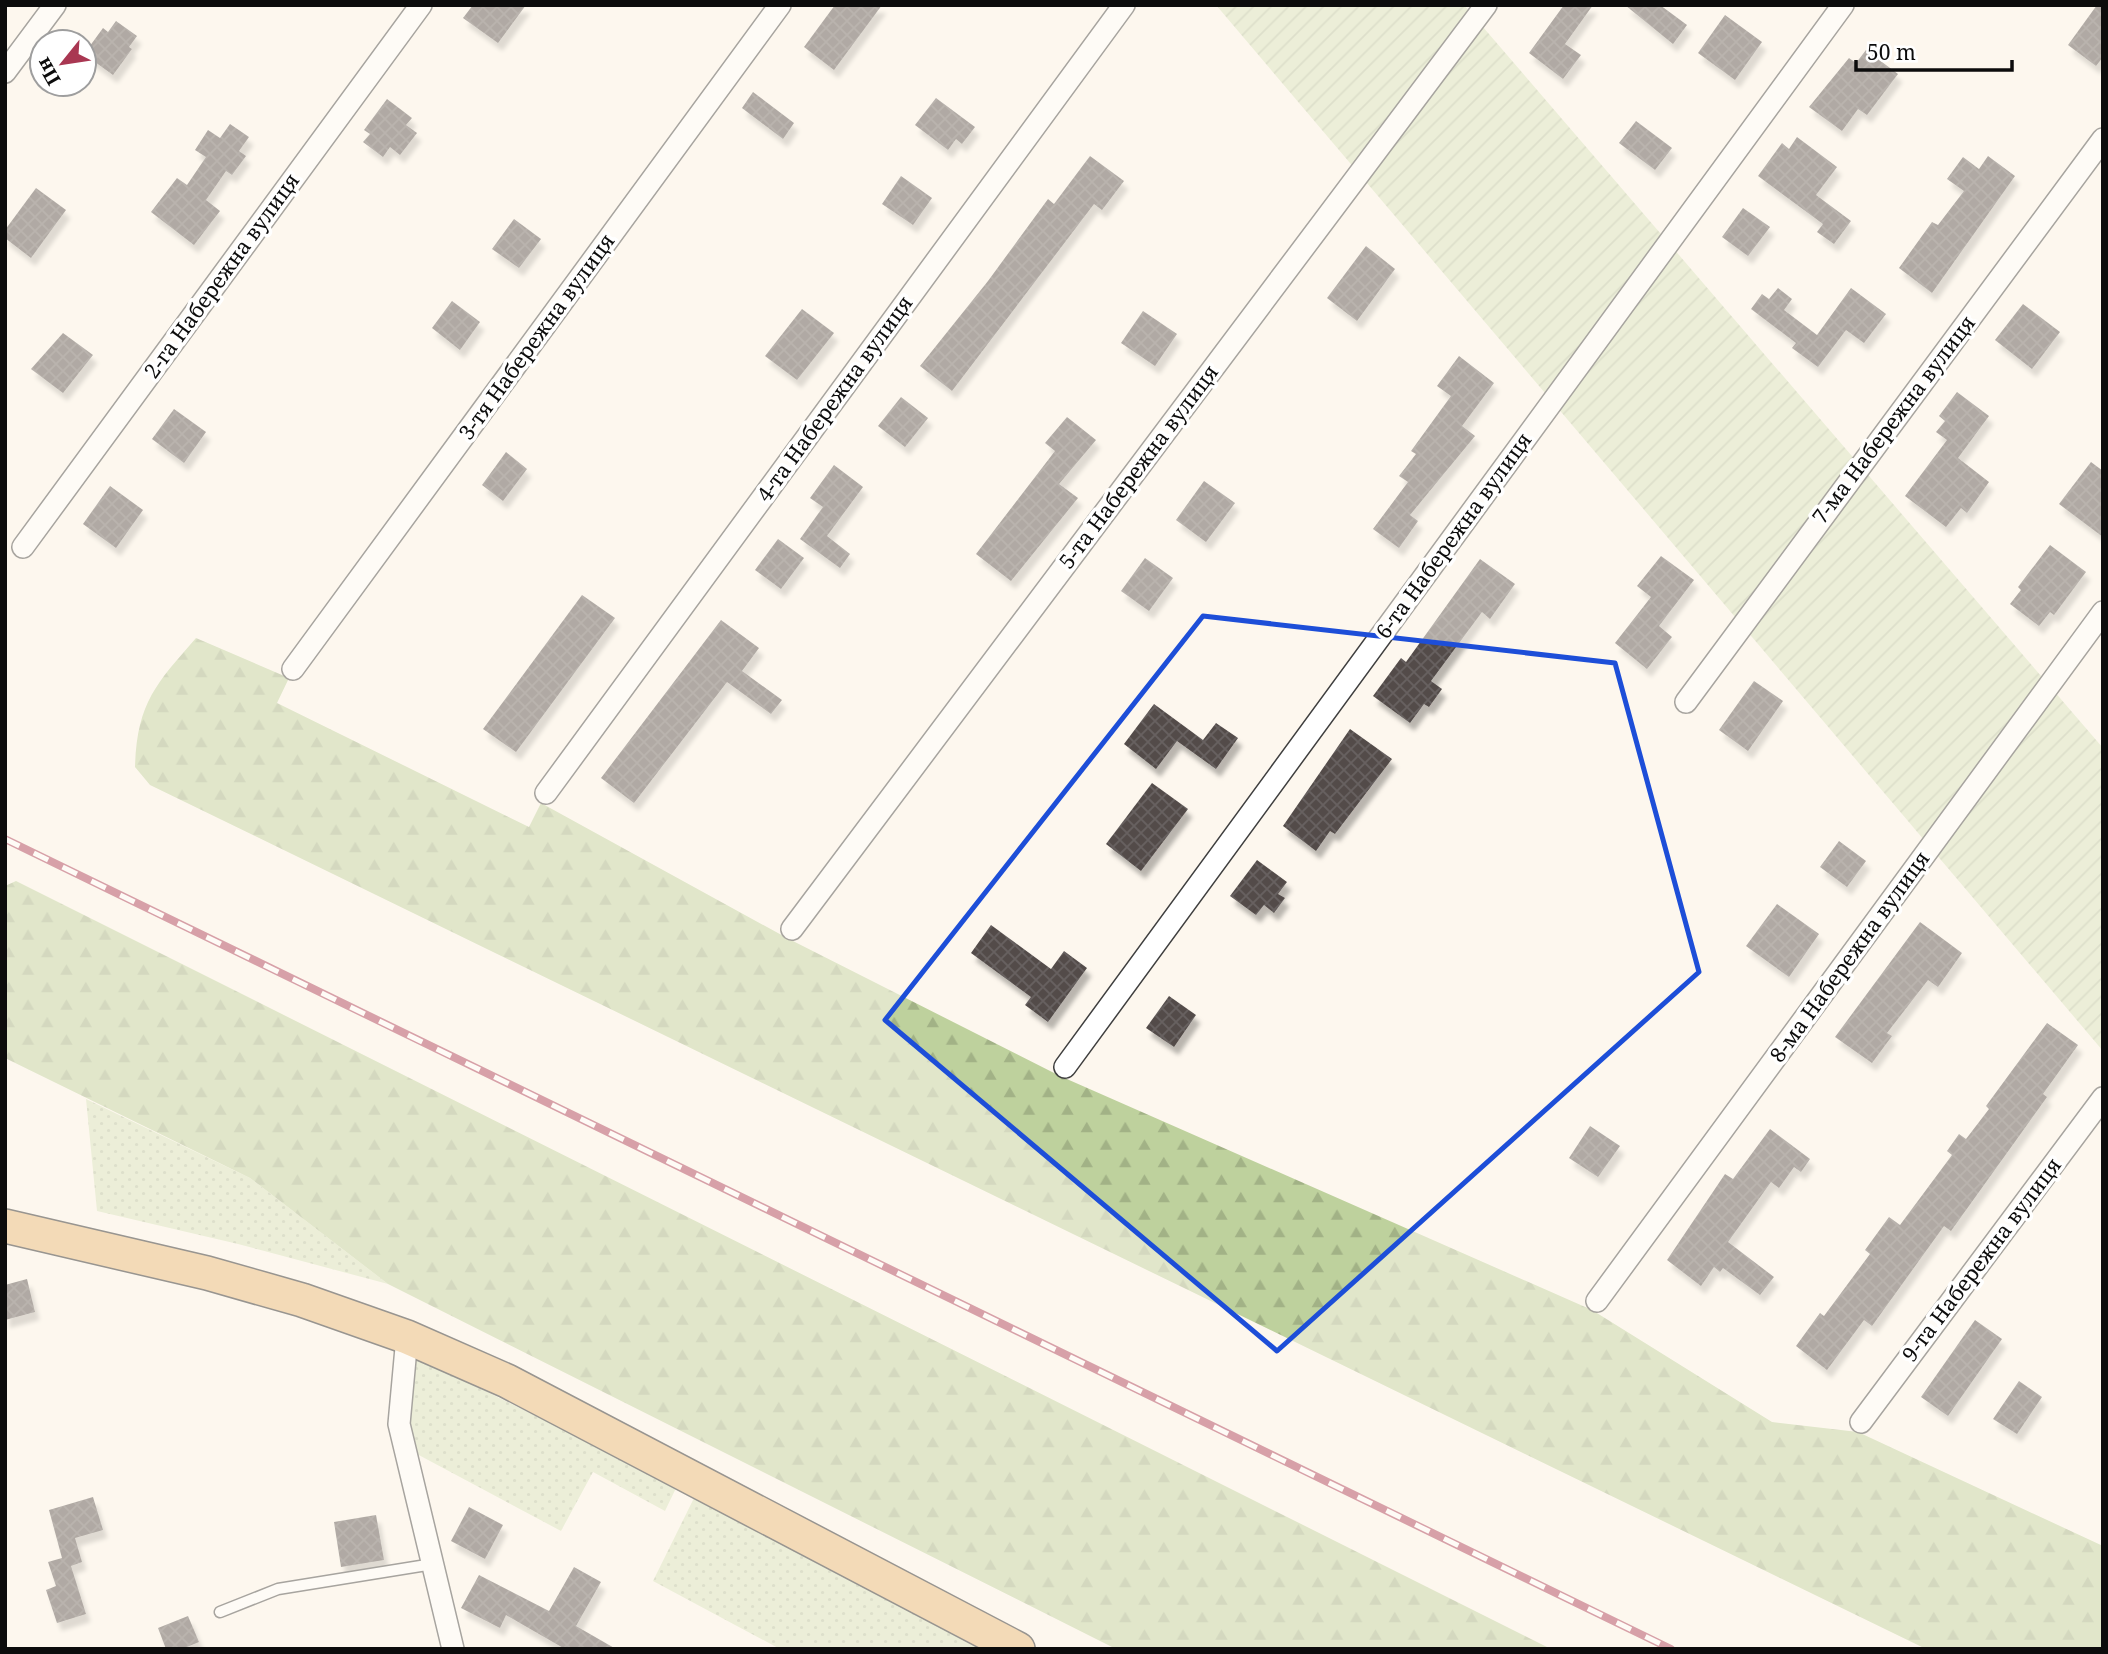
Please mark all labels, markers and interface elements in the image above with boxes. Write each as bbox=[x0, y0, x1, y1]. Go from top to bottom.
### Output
north arrow bbox=[28, 28, 98, 98]
scale bar bbox=[1856, 28, 2012, 72]
text: 50 m bbox=[1867, 38, 1916, 66]
text: Пн bbox=[30, 53, 67, 90]
street label: 2-га Набережна вулиця bbox=[137, 167, 305, 384]
street label: 3-тя Набережна вулиця bbox=[452, 228, 621, 445]
street label: 4-та Набережна вулиця bbox=[750, 290, 919, 507]
street label: 7-ма Набережна вулиця bbox=[1805, 309, 1981, 529]
street label: 5-та Набережна вулиця bbox=[1052, 359, 1224, 574]
street label: 6-та Набережна вулиця bbox=[1369, 427, 1538, 644]
street label: 8-ма Набережна вулиця bbox=[1763, 845, 1935, 1068]
street label: 9-та Набережна вулиця bbox=[1895, 1152, 2067, 1367]

